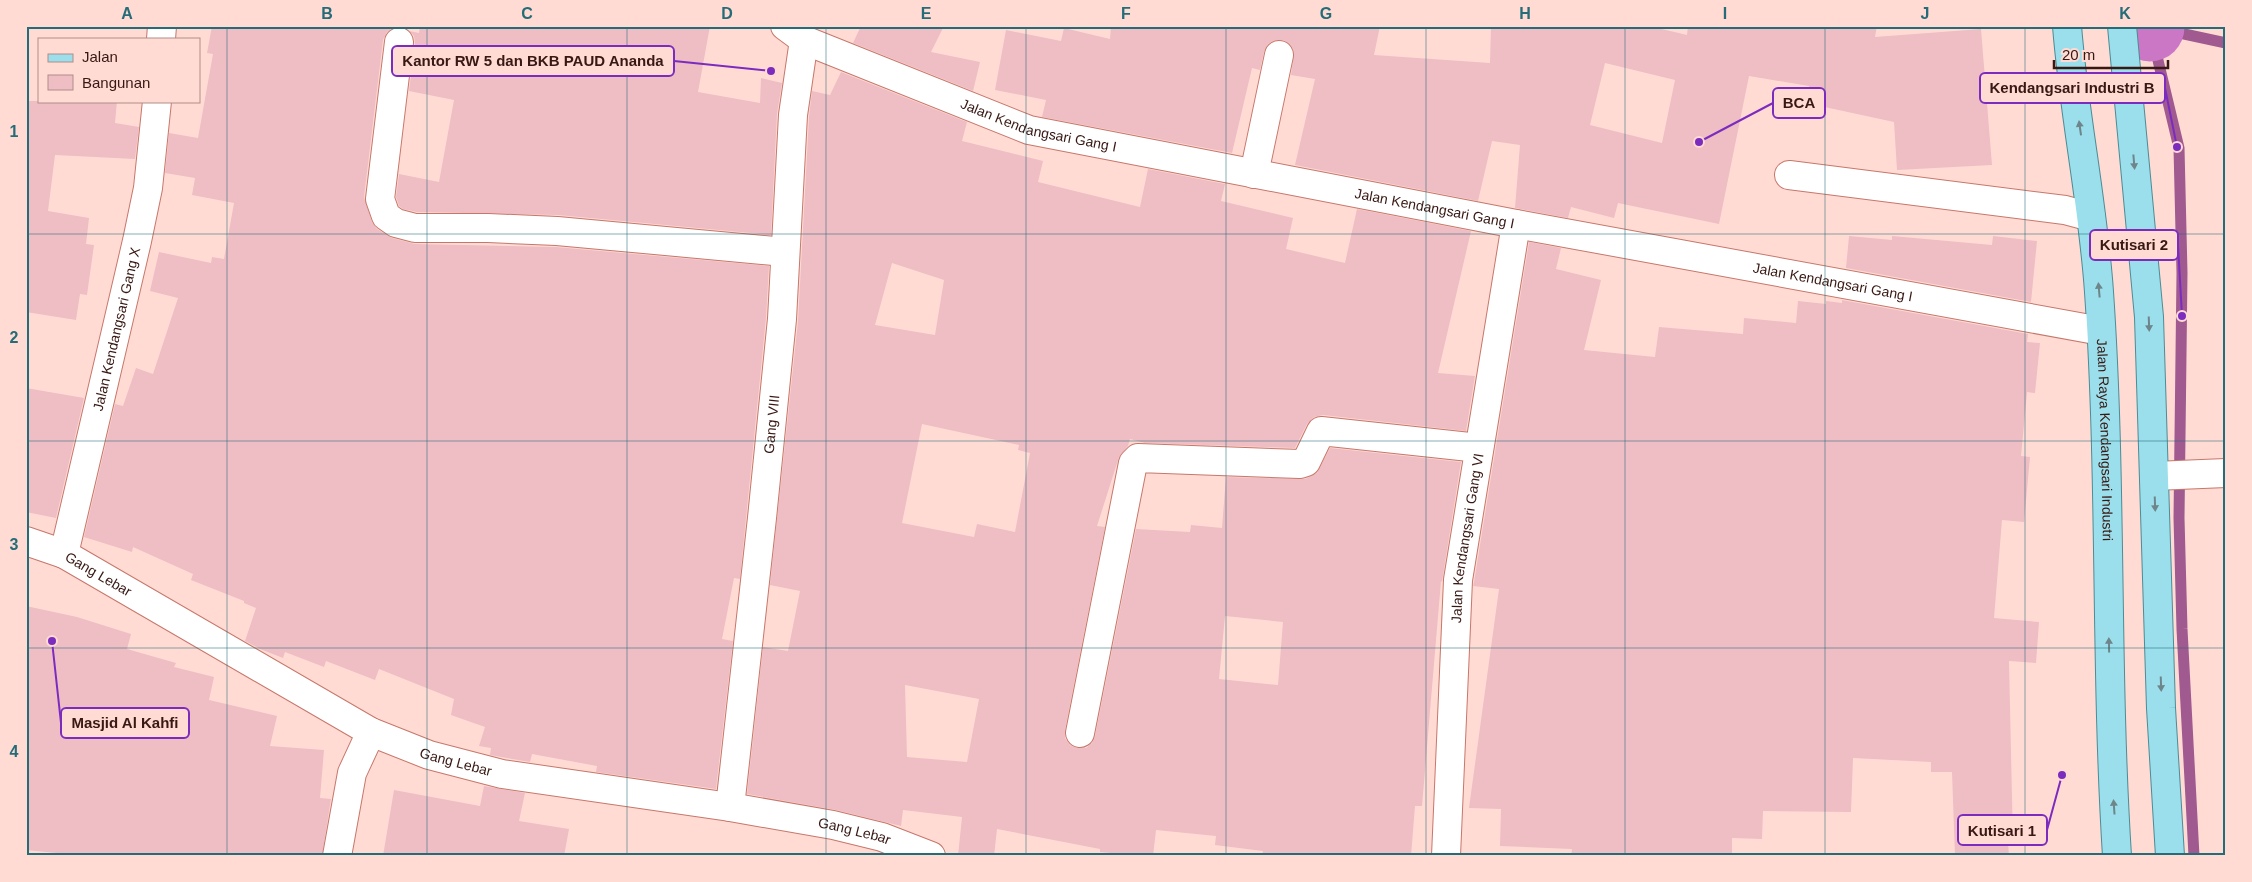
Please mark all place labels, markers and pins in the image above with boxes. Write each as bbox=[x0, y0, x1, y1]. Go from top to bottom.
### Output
callout: Kantor RW 5 dan BKB PAUD Ananda bbox=[392, 46, 674, 76]
callout: Kendangsari Industri B bbox=[1980, 73, 2165, 103]
callout: BCA bbox=[1773, 88, 1825, 118]
callout: Kutisari 2 bbox=[2090, 230, 2178, 260]
callout: Masjid Al Kahfi bbox=[61, 708, 189, 738]
callout: Kutisari 1 bbox=[1958, 815, 2047, 845]

